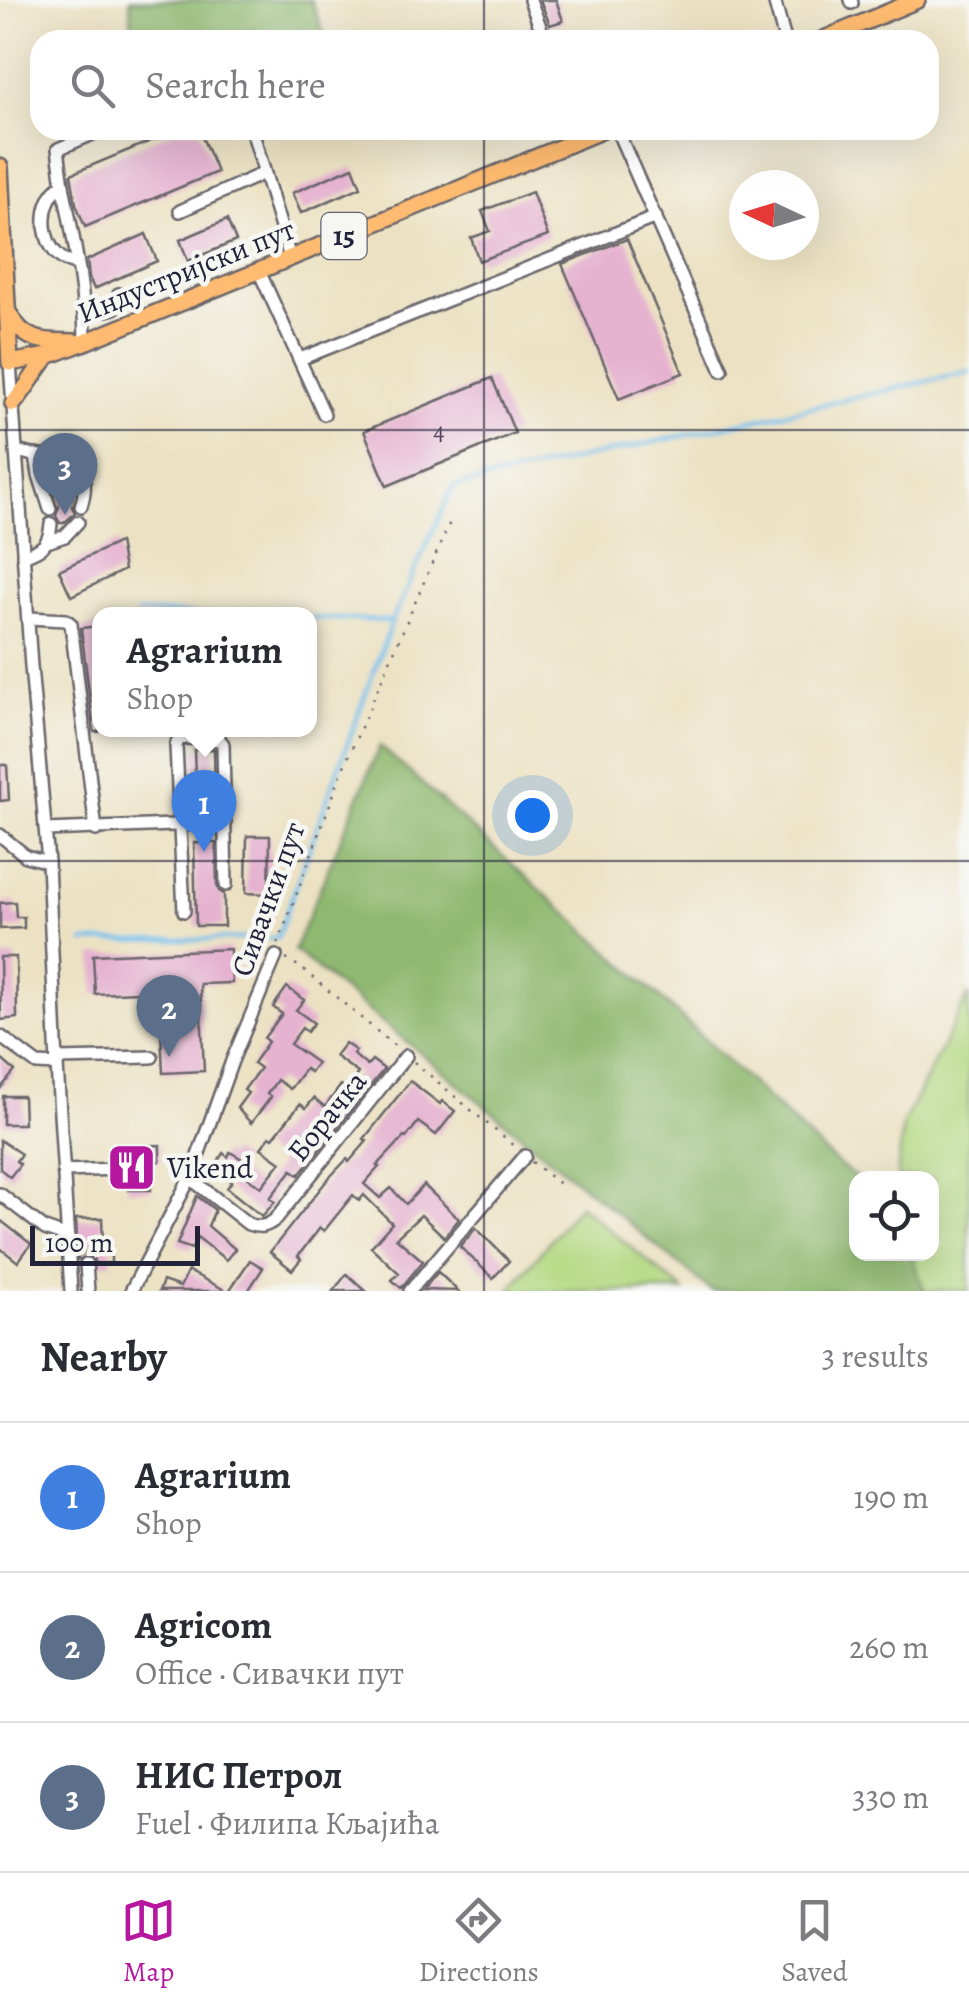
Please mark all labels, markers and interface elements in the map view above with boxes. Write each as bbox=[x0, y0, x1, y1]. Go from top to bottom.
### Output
search box bbox=[30, 30, 939, 140]
icon: search bbox=[65, 58, 120, 113]
text: Search here bbox=[145, 59, 326, 111]
north arrow bbox=[729, 170, 819, 260]
street label: Индустријски пут bbox=[72, 209, 300, 333]
road number: 15 bbox=[322, 213, 366, 259]
house number: 4 bbox=[433, 415, 445, 449]
pin: 3 bbox=[32, 432, 98, 515]
popup bbox=[92, 607, 317, 737]
text: Agrarium bbox=[126, 624, 283, 676]
text: Shop bbox=[126, 676, 193, 720]
pin: 1 bbox=[172, 770, 236, 852]
your location bbox=[507, 790, 558, 841]
street label: Сивачки пут bbox=[222, 816, 314, 982]
pin: 2 bbox=[136, 974, 202, 1057]
street label: Борачка bbox=[278, 1062, 376, 1170]
restaurant icon: Vikend bbox=[106, 1142, 158, 1194]
place label: Vikend bbox=[166, 1148, 254, 1188]
map controls bbox=[849, 1171, 939, 1261]
button: locate bbox=[849, 1171, 939, 1261]
scale bar bbox=[30, 1221, 200, 1266]
text: 100 m bbox=[45, 1224, 113, 1262]
text: Nearby bbox=[40, 1328, 167, 1385]
text: 3 results bbox=[822, 1334, 929, 1378]
text: Agrarium bbox=[135, 1449, 291, 1501]
text: 1 bbox=[67, 1475, 78, 1519]
text: 190 m bbox=[853, 1475, 929, 1519]
text: Shop bbox=[135, 1501, 202, 1545]
text: Agricom bbox=[135, 1599, 272, 1651]
text: 2 bbox=[65, 1625, 80, 1669]
text: 260 m bbox=[849, 1625, 929, 1669]
text: Office · Сивачки пут bbox=[135, 1651, 404, 1695]
text: НИС Петрол bbox=[135, 1749, 343, 1801]
text: 3 bbox=[66, 1775, 79, 1819]
text: 330 m bbox=[852, 1775, 929, 1819]
text: Fuel · Филипа Кљајића bbox=[135, 1801, 440, 1845]
tab: Map bbox=[121, 1893, 176, 1991]
tab: Directions bbox=[419, 1893, 539, 1991]
tab: Saved bbox=[781, 1893, 848, 1991]

